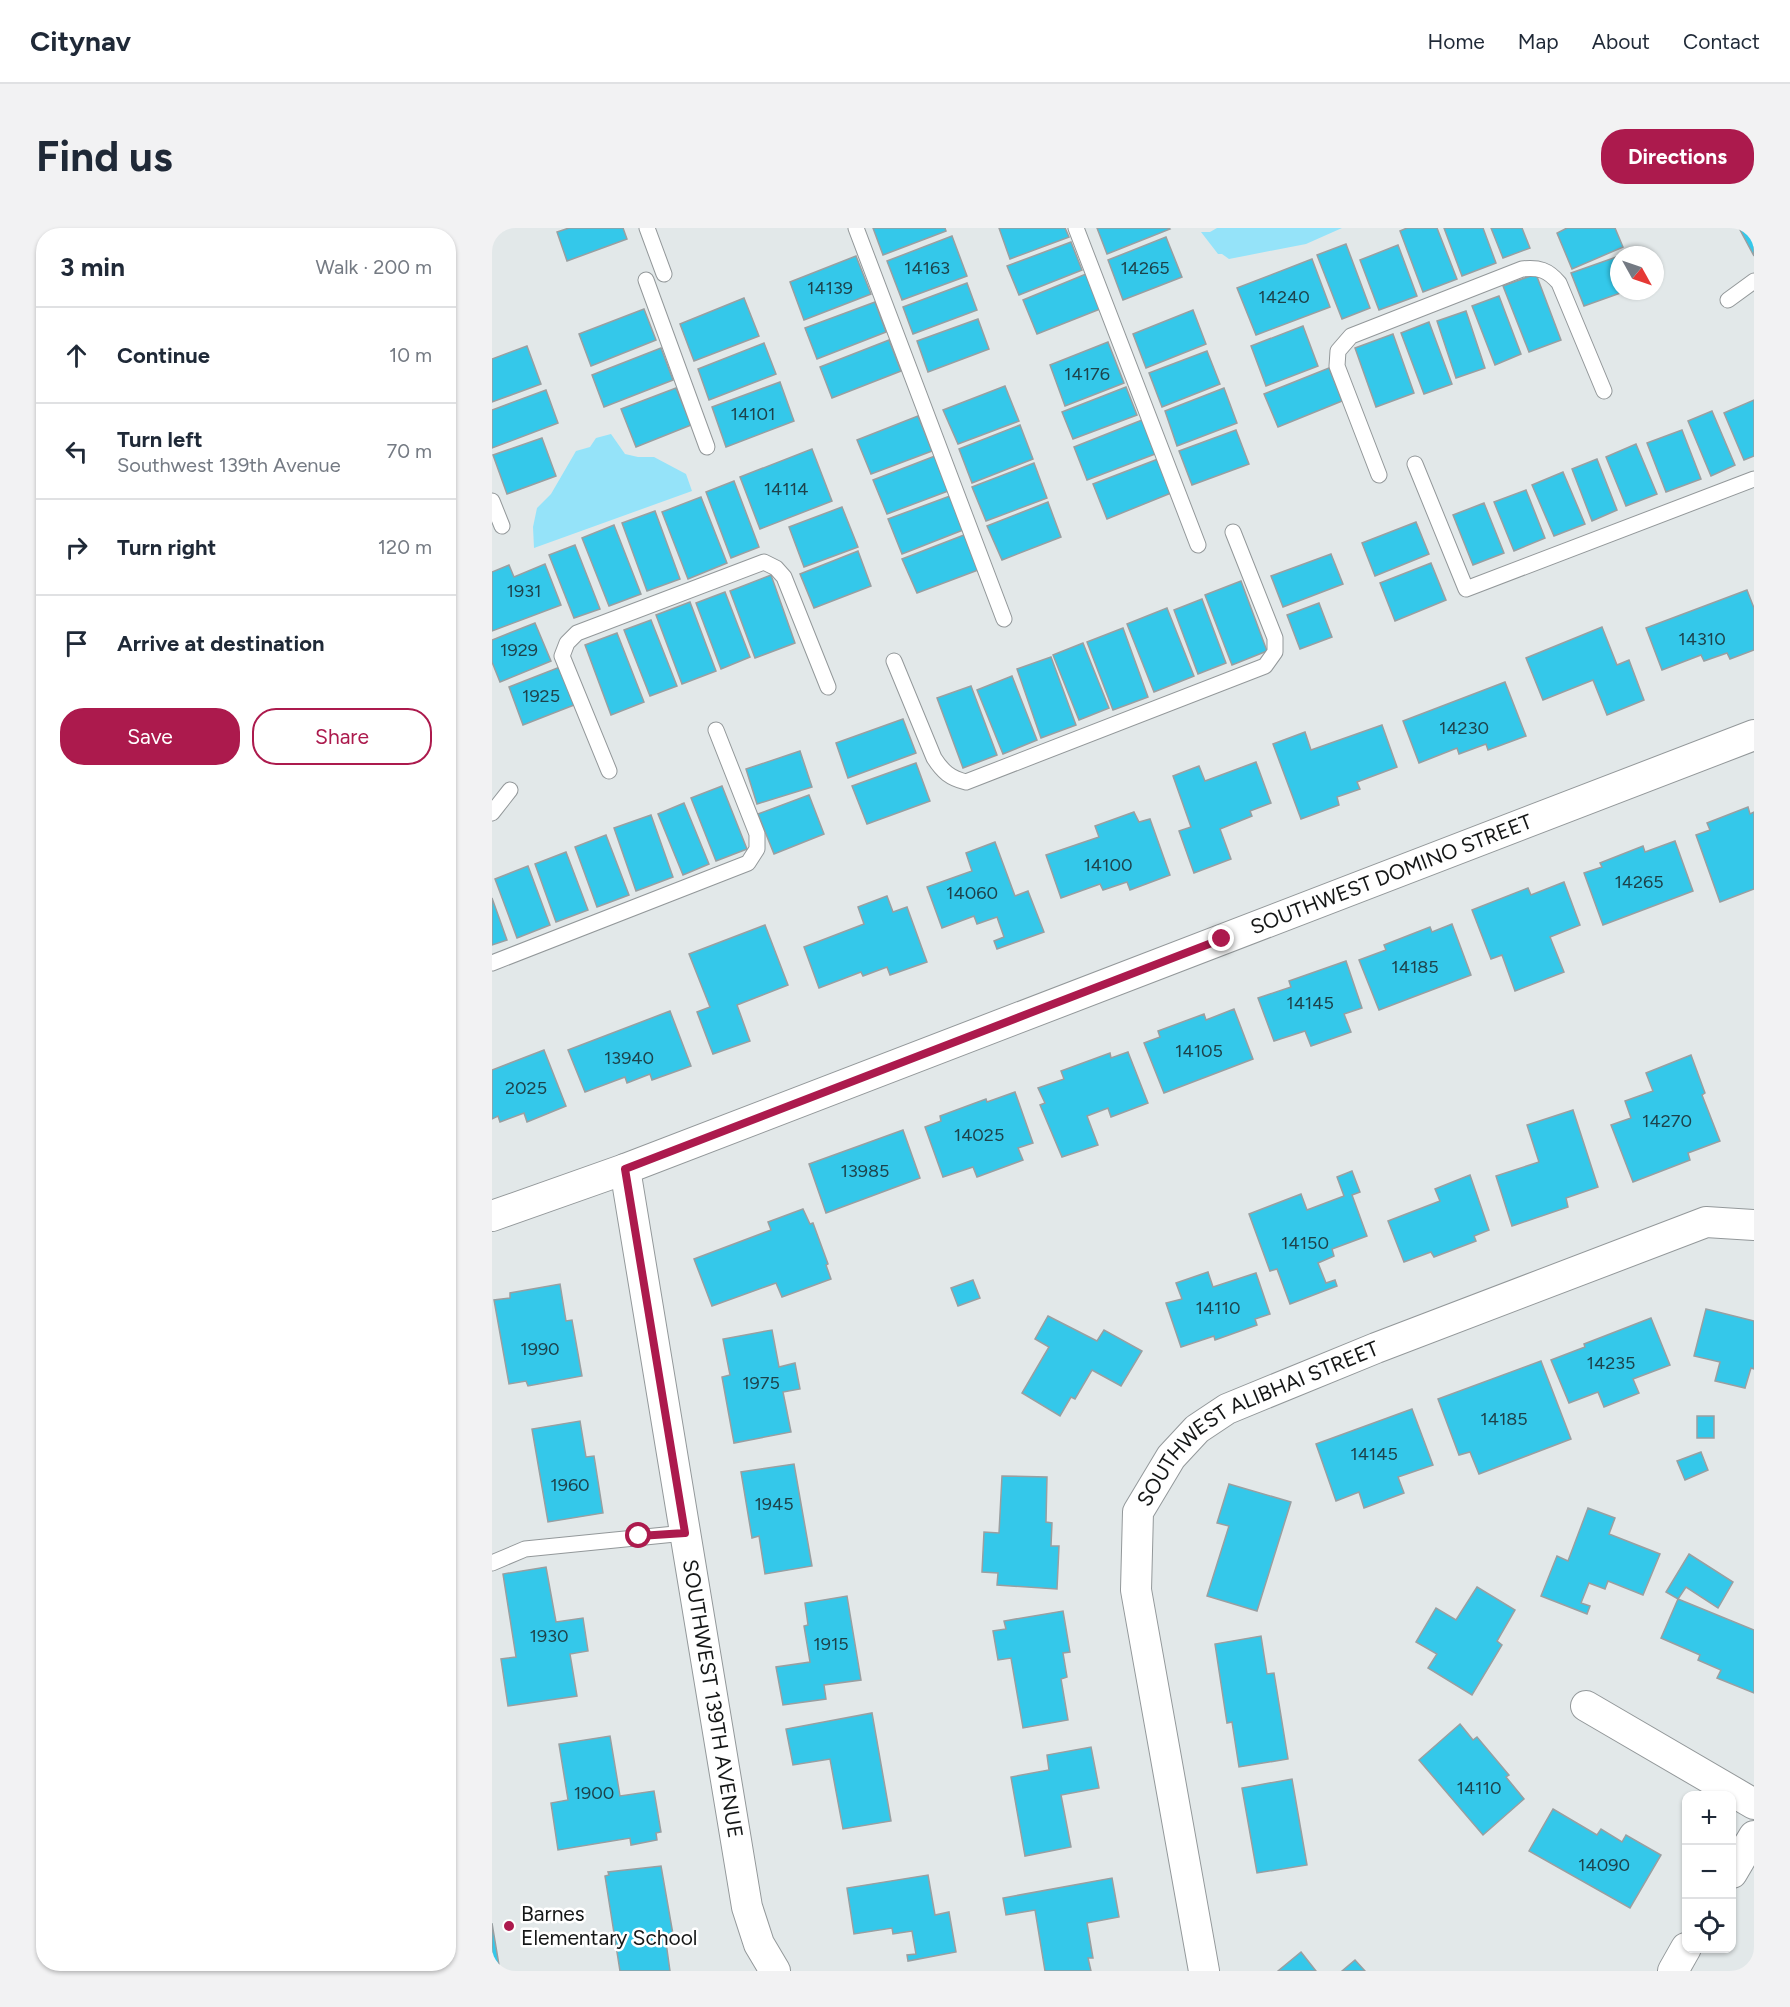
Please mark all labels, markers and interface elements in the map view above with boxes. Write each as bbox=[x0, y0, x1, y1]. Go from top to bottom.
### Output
text: Citynav bbox=[30, 24, 131, 58]
text: Home bbox=[1428, 29, 1485, 54]
text: Map bbox=[1518, 29, 1559, 54]
text: About bbox=[1592, 29, 1650, 54]
text: Contact bbox=[1683, 29, 1760, 54]
button: Directions bbox=[1601, 129, 1754, 184]
text: Find us bbox=[36, 131, 173, 182]
north arrow bbox=[1610, 246, 1664, 300]
text: 3 min bbox=[60, 251, 125, 283]
text: Walk · 200 m bbox=[316, 255, 432, 279]
house number: 14163 bbox=[904, 257, 950, 279]
house number: 14265 bbox=[1120, 257, 1170, 279]
house number: 14139 bbox=[807, 277, 853, 299]
house number: 14240 bbox=[1258, 286, 1310, 308]
icon: ahead bbox=[60, 339, 93, 372]
text: Continue bbox=[117, 342, 210, 369]
text: 10 m bbox=[389, 343, 432, 367]
house number: 14176 bbox=[1064, 363, 1110, 385]
house number: 14101 bbox=[730, 403, 776, 425]
text: Turn left bbox=[117, 426, 203, 453]
icon: left bbox=[60, 435, 93, 468]
text: 70 m bbox=[386, 439, 432, 463]
text: Southwest 139th Avenue bbox=[117, 453, 341, 477]
house number: 14114 bbox=[764, 478, 808, 500]
icon: right bbox=[60, 531, 93, 564]
text: Turn right bbox=[117, 534, 216, 561]
text: 120 m bbox=[378, 535, 432, 559]
house number: 1931 bbox=[507, 580, 541, 602]
icon: arrive bbox=[60, 627, 93, 660]
house number: 14310 bbox=[1678, 628, 1726, 650]
text: Arrive at destination bbox=[117, 630, 325, 657]
house number: 1929 bbox=[500, 639, 538, 661]
house number: 1925 bbox=[522, 685, 560, 707]
button: Save bbox=[60, 708, 240, 765]
button: Share bbox=[252, 708, 432, 765]
house number: 14230 bbox=[1439, 717, 1489, 739]
street label: SOUTHWEST DOMINO STREET bbox=[1247, 808, 1536, 939]
house number: 14100 bbox=[1083, 854, 1133, 876]
house number: 14265 bbox=[1614, 871, 1664, 893]
house number: 14060 bbox=[946, 882, 998, 904]
route end bbox=[1208, 925, 1234, 951]
house number: 14185 bbox=[1391, 956, 1439, 978]
house number: 14145 bbox=[1286, 992, 1334, 1014]
house number: 14105 bbox=[1175, 1040, 1223, 1062]
house number: 13940 bbox=[604, 1047, 654, 1069]
house number: 2025 bbox=[505, 1077, 547, 1099]
house number: 14270 bbox=[1642, 1110, 1692, 1132]
house number: 14025 bbox=[954, 1124, 1004, 1146]
house number: 13985 bbox=[841, 1160, 889, 1182]
house number: 14150 bbox=[1281, 1232, 1329, 1254]
house number: 14110 bbox=[1195, 1297, 1241, 1319]
street label: SOUTHWEST ALIBHAI STREET bbox=[1131, 1335, 1382, 1511]
house number: 1990 bbox=[520, 1338, 560, 1360]
house number: 14235 bbox=[1587, 1352, 1635, 1374]
house number: 1975 bbox=[742, 1372, 780, 1394]
house number: 14185 bbox=[1480, 1408, 1528, 1430]
house number: 14145 bbox=[1350, 1443, 1398, 1465]
house number: 1960 bbox=[550, 1474, 590, 1496]
house number: 1945 bbox=[754, 1493, 794, 1515]
route start bbox=[625, 1522, 651, 1548]
street label: SOUTHWEST 139TH AVENUE bbox=[678, 1558, 748, 1840]
house number: 1930 bbox=[530, 1625, 568, 1647]
house number: 1915 bbox=[813, 1633, 849, 1655]
house number: 14110 bbox=[1456, 1777, 1502, 1799]
house number: 1900 bbox=[574, 1782, 614, 1804]
map controls bbox=[1682, 1791, 1736, 1953]
button: + bbox=[1682, 1791, 1736, 1845]
button: − bbox=[1682, 1845, 1736, 1899]
house number: 14090 bbox=[1578, 1854, 1630, 1876]
button: locate bbox=[1682, 1899, 1736, 1953]
place label: Barnes Elementary School bbox=[521, 1901, 697, 1950]
marker: Barnes Elementary School bbox=[502, 1919, 516, 1933]

